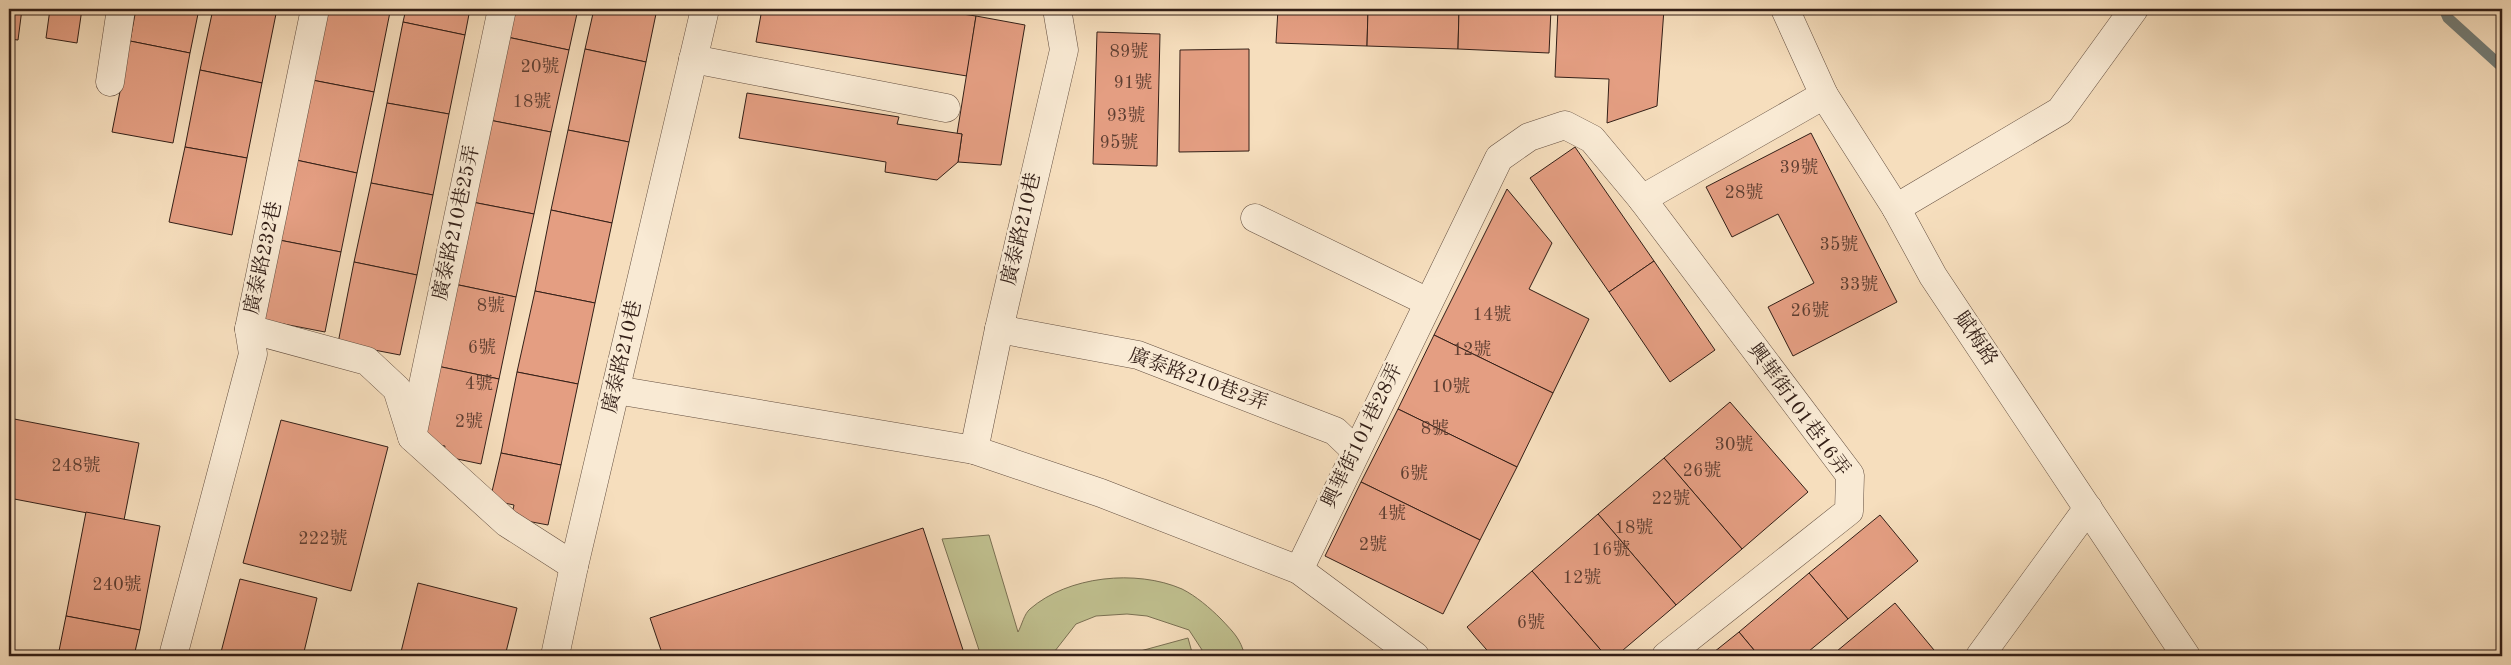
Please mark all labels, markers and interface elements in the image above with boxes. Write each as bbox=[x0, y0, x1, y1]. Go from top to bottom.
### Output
house number: 89號 bbox=[1110, 41, 1148, 61]
house number: 20號 bbox=[521, 56, 559, 76]
house number: 91號 bbox=[1114, 72, 1152, 92]
house number: 18號 bbox=[513, 91, 551, 111]
house number: 93號 bbox=[1107, 105, 1145, 125]
house number: 95號 bbox=[1100, 132, 1138, 152]
street label: 廣泰路210巷25弄 bbox=[428, 143, 483, 302]
house number: 39號 bbox=[1780, 157, 1818, 177]
street label: 廣泰路210巷 bbox=[996, 170, 1045, 287]
house number: 28號 bbox=[1725, 182, 1763, 202]
street label: 廣泰路232巷 bbox=[239, 199, 286, 316]
house number: 35號 bbox=[1820, 234, 1858, 254]
house number: 33號 bbox=[1840, 274, 1878, 294]
house number: 8號 bbox=[477, 295, 505, 315]
street label: 廣泰路210巷 bbox=[597, 298, 646, 415]
house number: 26號 bbox=[1791, 300, 1829, 320]
house number: 14號 bbox=[1473, 304, 1511, 324]
street label: 賦梅路 bbox=[1950, 307, 2002, 369]
house number: 6號 bbox=[468, 337, 496, 357]
house number: 12號 bbox=[1453, 339, 1491, 359]
street label: 興華街101巷16弄 bbox=[1743, 339, 1854, 480]
street label: 廣泰路210巷2弄 bbox=[1126, 343, 1271, 414]
street label: 興華街101巷28弄 bbox=[1318, 360, 1407, 511]
house number: 4號 bbox=[465, 373, 493, 393]
house number: 10號 bbox=[1432, 376, 1470, 396]
house number: 2號 bbox=[455, 411, 483, 431]
house number: 8號 bbox=[1421, 418, 1449, 438]
house number: 30號 bbox=[1715, 434, 1753, 454]
house number: 248號 bbox=[51, 455, 101, 475]
house number: 26號 bbox=[1683, 460, 1721, 480]
house number: 6號 bbox=[1400, 463, 1428, 483]
house number: 22號 bbox=[1652, 488, 1690, 508]
house number: 4號 bbox=[1378, 503, 1406, 523]
house number: 18號 bbox=[1615, 517, 1653, 537]
house number: 222號 bbox=[298, 528, 348, 548]
house number: 2號 bbox=[1359, 534, 1387, 554]
house number: 16號 bbox=[1592, 539, 1630, 559]
house number: 12號 bbox=[1563, 567, 1601, 587]
house number: 240號 bbox=[92, 574, 142, 594]
house number: 6號 bbox=[1517, 612, 1545, 632]

